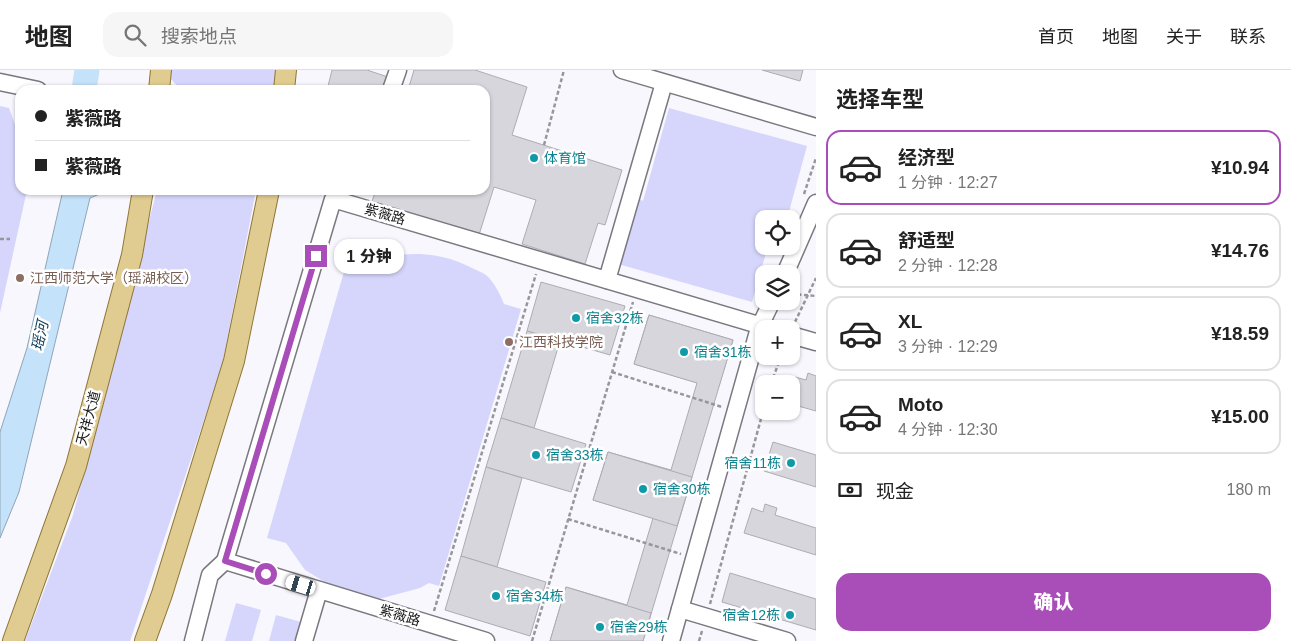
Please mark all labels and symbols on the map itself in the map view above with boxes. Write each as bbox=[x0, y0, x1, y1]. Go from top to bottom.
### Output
place label: 体育馆 bbox=[544, 150, 586, 166]
marker: 体育馆 bbox=[528, 152, 540, 164]
street label: 紫薇路 bbox=[363, 201, 407, 227]
callout: 1 分钟 bbox=[334, 238, 404, 274]
route end bbox=[305, 245, 327, 267]
place label: 江西师范大学（瑶湖校区） bbox=[30, 270, 198, 286]
marker: 江西师范大学（瑶湖校区） bbox=[14, 272, 26, 284]
place label: 宿舍32栋 bbox=[586, 310, 644, 326]
marker: 宿舍32栋 bbox=[570, 312, 582, 324]
water label: 瑶河 bbox=[28, 317, 52, 352]
place label: 江西科技学院 bbox=[519, 334, 603, 350]
marker: 江西科技学院 bbox=[503, 336, 515, 348]
place label: 宿舍31栋 bbox=[694, 344, 752, 360]
marker: 宿舍31栋 bbox=[678, 346, 690, 358]
street label: 天祥大道 bbox=[73, 389, 103, 447]
place label: 宿舍33栋 bbox=[546, 447, 604, 463]
marker: 宿舍33栋 bbox=[530, 449, 542, 461]
place label: 宿舍11栋 bbox=[724, 455, 781, 471]
marker: 宿舍11栋 bbox=[785, 457, 797, 469]
place label: 宿舍30栋 bbox=[653, 481, 711, 497]
marker: 宿舍30栋 bbox=[637, 483, 649, 495]
route start bbox=[255, 563, 277, 585]
car bbox=[284, 573, 317, 597]
place label: 宿舍34栋 bbox=[506, 588, 564, 604]
marker: 宿舍34栋 bbox=[490, 590, 502, 602]
street label: 紫薇路 bbox=[378, 601, 422, 629]
place label: 宿舍12栋 bbox=[722, 607, 780, 623]
marker: 宿舍12栋 bbox=[784, 609, 796, 621]
place label: 宿舍29栋 bbox=[610, 619, 668, 635]
marker: 宿舍29栋 bbox=[594, 621, 606, 633]

